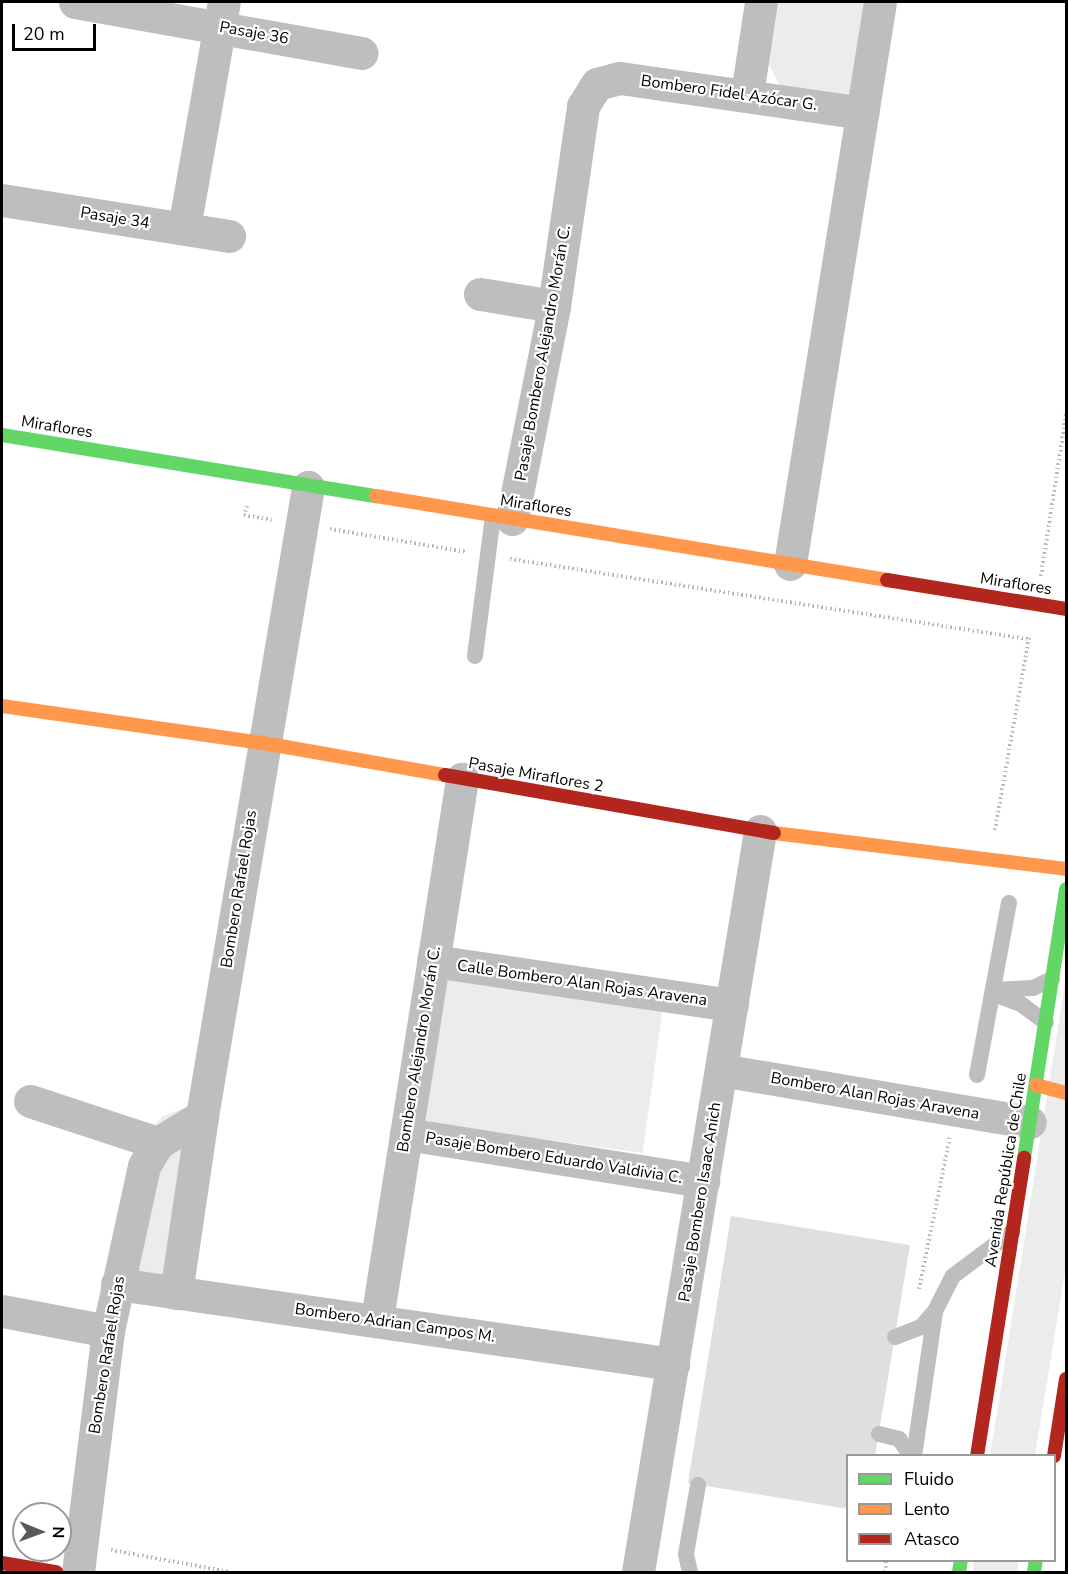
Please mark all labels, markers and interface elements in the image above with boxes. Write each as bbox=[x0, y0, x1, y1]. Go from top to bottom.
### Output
scale bar bbox=[15, 12, 99, 50]
street label: Pasaje 36 bbox=[218, 17, 290, 49]
text: 20 m bbox=[23, 22, 65, 46]
street label: Bombero Fidel Azócar G. bbox=[640, 71, 818, 115]
street label: Pasaje 34 bbox=[79, 203, 151, 233]
street label: Pasaje Bombero Alejandro Morán C. bbox=[511, 224, 575, 482]
street label: Miraflores bbox=[20, 412, 94, 442]
street label: Miraflores bbox=[499, 491, 573, 521]
street label: Miraflores bbox=[979, 569, 1053, 599]
street label: Pasaje Miraflores 2 bbox=[467, 754, 605, 796]
street label: Bombero Rafael Rojas bbox=[217, 809, 261, 969]
street label: Bombero Alejandro Morán C. bbox=[393, 945, 445, 1153]
street label: Calle Bombero Alan Rojas Aravena bbox=[456, 956, 708, 1010]
street label: Bombero Alan Rojas Aravena bbox=[769, 1068, 981, 1124]
street label: Avenida República de Chile bbox=[981, 1072, 1031, 1268]
street label: Pasaje Bombero Isaac Anich bbox=[675, 1101, 725, 1303]
street label: Pasaje Bombero Eduardo Valdivia C. bbox=[424, 1128, 684, 1188]
street label: Bombero Rafael Rojas bbox=[85, 1275, 129, 1435]
street label: Bombero Adrian Campos M. bbox=[294, 1299, 496, 1347]
legend bbox=[846, 1454, 1056, 1562]
text: Fluido bbox=[904, 1467, 954, 1491]
text: Lento bbox=[904, 1497, 950, 1521]
north arrow bbox=[12, 1502, 72, 1562]
text: N bbox=[47, 1526, 69, 1538]
text: Atasco bbox=[904, 1527, 960, 1551]

